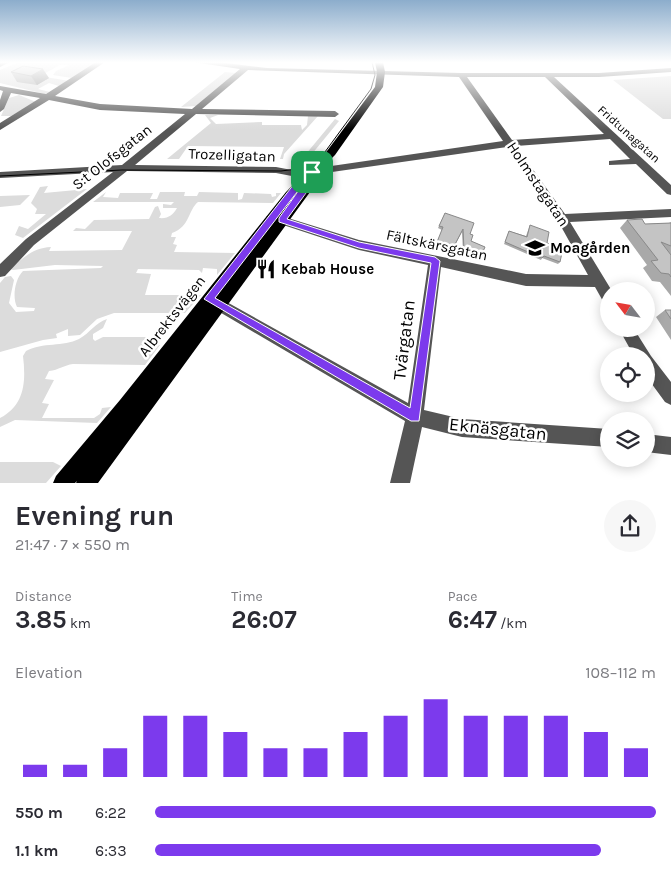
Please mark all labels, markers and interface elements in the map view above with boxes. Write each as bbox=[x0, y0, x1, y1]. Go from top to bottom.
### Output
street label: Fridtunagatan bbox=[595, 102, 663, 166]
street label: S:t Olofsgatan bbox=[69, 120, 155, 194]
street label: Holmstagatan bbox=[503, 138, 573, 230]
street label: Trozelligatan bbox=[188, 144, 276, 166]
pin bbox=[291, 151, 333, 193]
icon: arrive bbox=[298, 158, 326, 186]
street label: Fältskärsgatan bbox=[385, 225, 489, 265]
school or university icon: Moagården bbox=[524, 237, 546, 259]
place label: Moagården bbox=[550, 239, 630, 257]
restaurant icon: Kebab House bbox=[255, 258, 277, 280]
place label: Kebab House bbox=[281, 260, 374, 278]
street label: Albrektsvägen bbox=[135, 272, 209, 360]
north arrow bbox=[600, 282, 655, 338]
map controls bbox=[600, 282, 655, 467]
street label: Tvärgatan bbox=[388, 299, 420, 381]
button: locate bbox=[600, 347, 655, 402]
button: layers bbox=[600, 412, 655, 467]
street label: Eknäsgatan bbox=[448, 413, 548, 445]
text: Evening run bbox=[15, 499, 174, 532]
button: share bbox=[604, 500, 656, 552]
text: 21:47 · 7 × 550 m bbox=[15, 535, 130, 554]
text: Distance bbox=[15, 588, 72, 605]
text: Time bbox=[231, 588, 263, 605]
text: Pace bbox=[448, 588, 478, 605]
text: 3.85 bbox=[15, 605, 67, 634]
text: 26:07 bbox=[231, 605, 297, 634]
text: 6:47 bbox=[448, 605, 497, 634]
text: km bbox=[67, 615, 91, 632]
text: /km bbox=[497, 615, 527, 632]
text: Elevation bbox=[15, 663, 83, 682]
text: 108–112 m bbox=[585, 663, 656, 682]
text: 550 m bbox=[15, 803, 63, 822]
text: 6:22 bbox=[95, 803, 126, 822]
text: 1.1 km bbox=[15, 841, 59, 860]
text: 6:33 bbox=[95, 841, 127, 860]

